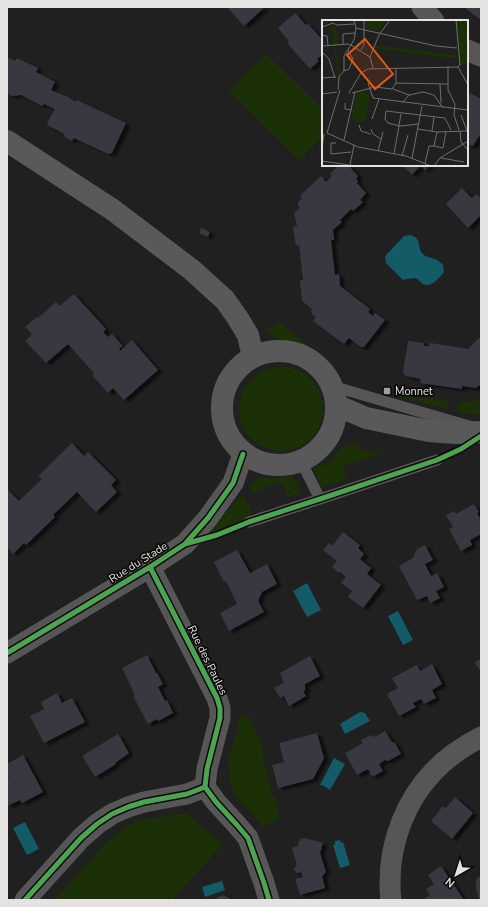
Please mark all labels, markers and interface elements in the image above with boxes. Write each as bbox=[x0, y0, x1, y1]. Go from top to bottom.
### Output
inset map bbox=[322, 20, 468, 166]
place label: Monnet bbox=[395, 384, 433, 399]
marker: Monnet bbox=[382, 386, 392, 396]
street label: Rue du Stade bbox=[106, 538, 170, 586]
street label: Rue des Paules bbox=[184, 623, 231, 697]
north arrow bbox=[436, 855, 476, 895]
text: N bbox=[442, 874, 458, 891]

